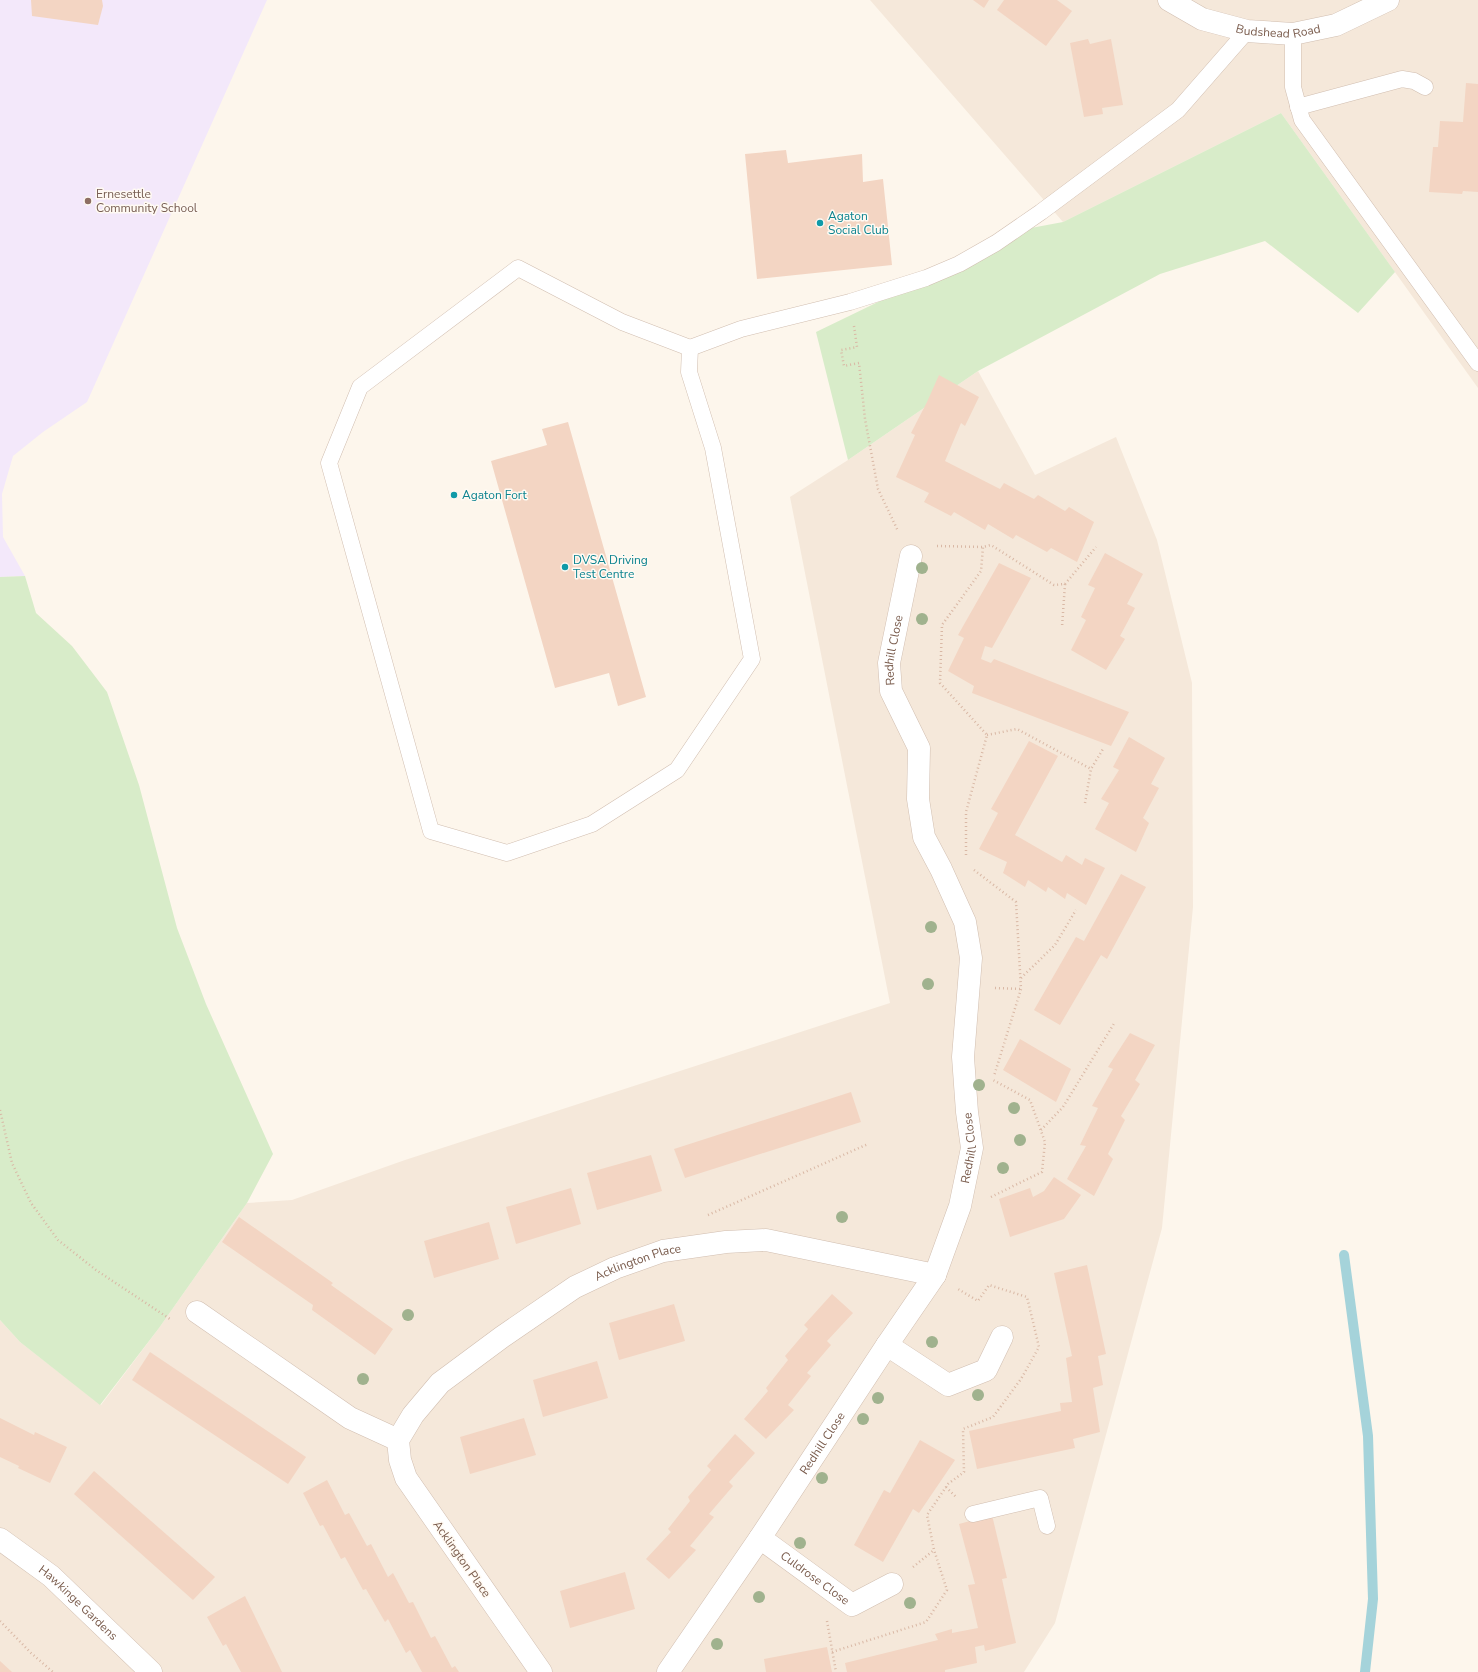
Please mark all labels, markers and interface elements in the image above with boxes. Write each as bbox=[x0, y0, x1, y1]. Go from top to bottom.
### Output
street label: Budshead Road bbox=[1234, 20, 1322, 42]
place label: Ernesettle Community School bbox=[96, 186, 198, 216]
marker: Ernesettle Community School bbox=[83, 196, 93, 206]
place label: Agaton Social Club bbox=[828, 208, 889, 238]
marker: Agaton Social Club bbox=[815, 218, 825, 228]
place label: Agaton Fort bbox=[462, 487, 527, 503]
marker: Agaton Fort bbox=[449, 490, 459, 500]
place label: DVSA Driving Test Centre bbox=[573, 552, 648, 582]
marker: DVSA Driving Test Centre bbox=[560, 562, 570, 572]
street label: Redhill Close bbox=[881, 613, 907, 686]
street label: Redhill Close bbox=[957, 1112, 980, 1185]
street label: Acklington Place bbox=[592, 1241, 682, 1285]
street label: Redhill Close bbox=[796, 1409, 849, 1478]
street label: Acklington Place bbox=[430, 1517, 494, 1601]
street label: Culdrose Close bbox=[777, 1547, 853, 1609]
street label: Hawkinge Gardens bbox=[35, 1562, 121, 1644]

